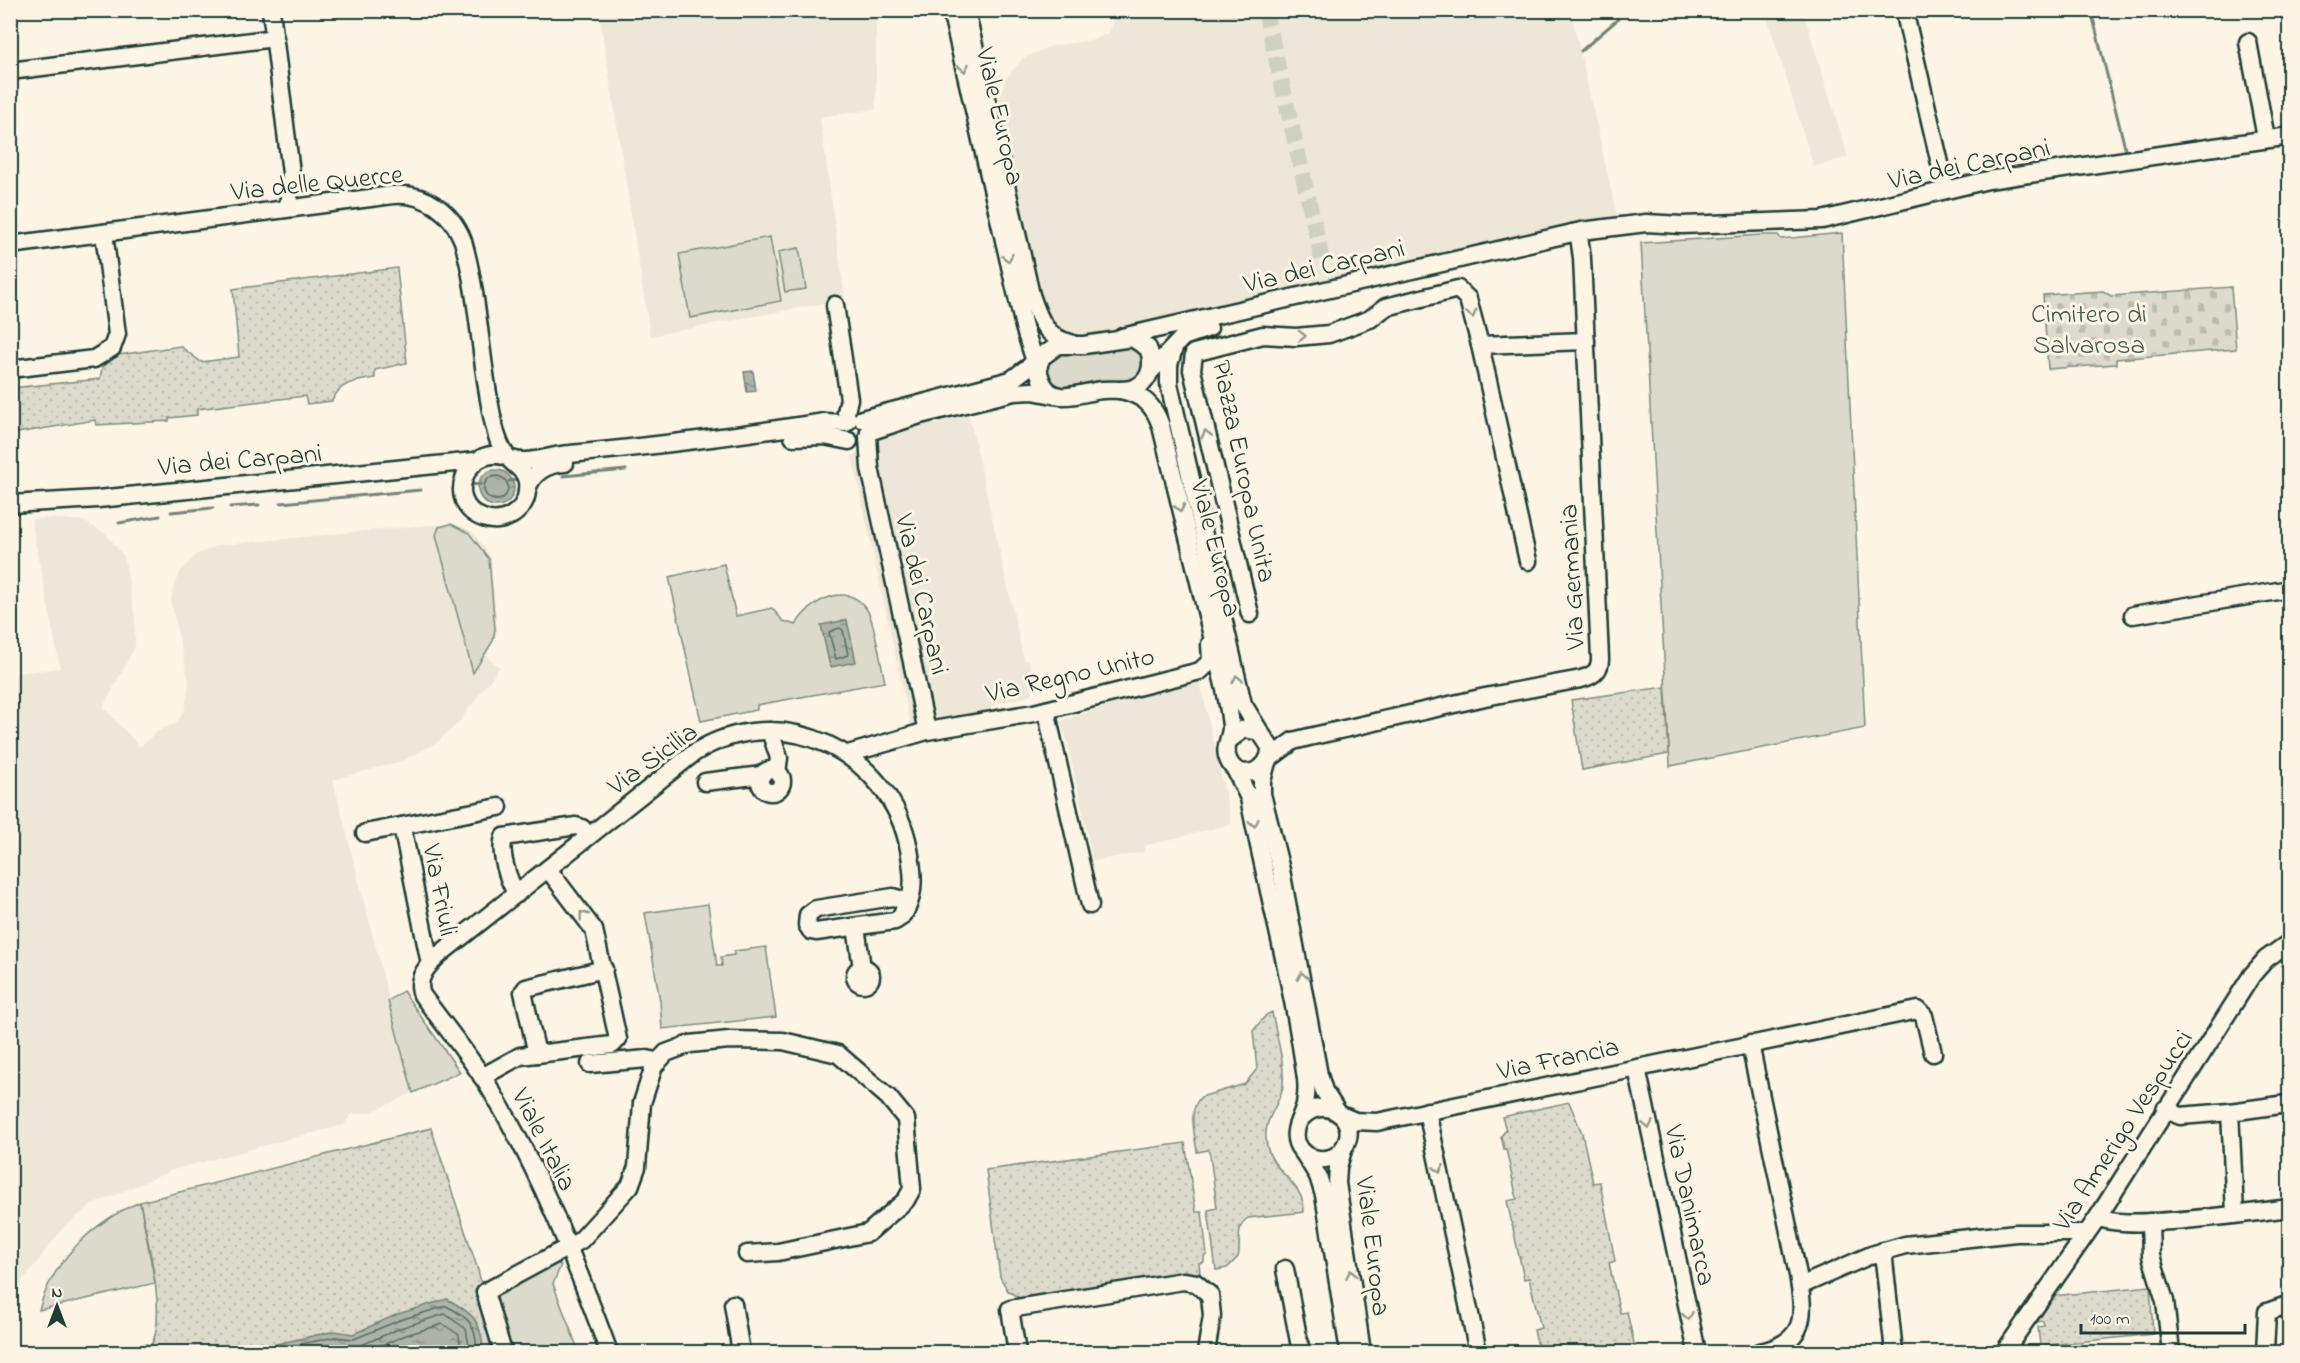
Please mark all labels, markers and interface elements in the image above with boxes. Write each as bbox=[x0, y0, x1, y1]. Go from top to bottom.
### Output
street label: Viale Europa bbox=[964, 43, 1033, 189]
one-way arrow bbox=[956, 62, 969, 72]
street label: Via dei Carpani bbox=[1884, 129, 2054, 202]
street label: Via delle Querce bbox=[228, 156, 406, 213]
street label: Via dei Carpani bbox=[1239, 230, 1409, 305]
one-way arrow bbox=[1000, 252, 1013, 262]
park label: Cimitero di Salvarosa bbox=[2031, 296, 2147, 366]
one-way arrow bbox=[1465, 309, 1478, 319]
one-way arrow bbox=[1298, 330, 1307, 342]
street label: Piazza Europa Unita bbox=[1200, 357, 1285, 586]
one-way arrow bbox=[1201, 430, 1214, 440]
street label: Via dei Carpani bbox=[156, 435, 324, 488]
street label: Viale Europa bbox=[1178, 475, 1250, 621]
one-way arrow bbox=[1173, 503, 1186, 513]
street label: Via Germania bbox=[1550, 503, 1597, 652]
street label: Via dei Carpani bbox=[883, 509, 958, 679]
street label: Via Regno Unito bbox=[981, 638, 1159, 715]
one-way arrow bbox=[1232, 674, 1245, 684]
street label: Via Sicilia bbox=[599, 714, 707, 807]
one-way arrow bbox=[1247, 818, 1260, 828]
street label: Via Friuli bbox=[410, 840, 467, 940]
one-way arrow bbox=[580, 911, 591, 922]
one-way arrow bbox=[1296, 972, 1309, 982]
street label: Via Amerigo Vespucci bbox=[2044, 1023, 2204, 1241]
street label: Via Francia bbox=[1493, 1029, 1623, 1093]
street label: Viale Italia bbox=[500, 1081, 585, 1198]
one-way arrow bbox=[1641, 1120, 1654, 1130]
street label: Via Danimarca bbox=[1652, 1121, 1725, 1289]
one-way arrow bbox=[1432, 1163, 1445, 1173]
street label: Viale Europa bbox=[1343, 1173, 1399, 1318]
one-way arrow bbox=[1346, 1269, 1358, 1278]
north arrow bbox=[27, 1276, 87, 1336]
text: N bbox=[52, 1281, 63, 1305]
scale bar bbox=[2081, 1297, 2244, 1335]
text: 100 m bbox=[2090, 1307, 2130, 1333]
one-way arrow bbox=[1681, 1311, 1694, 1321]

